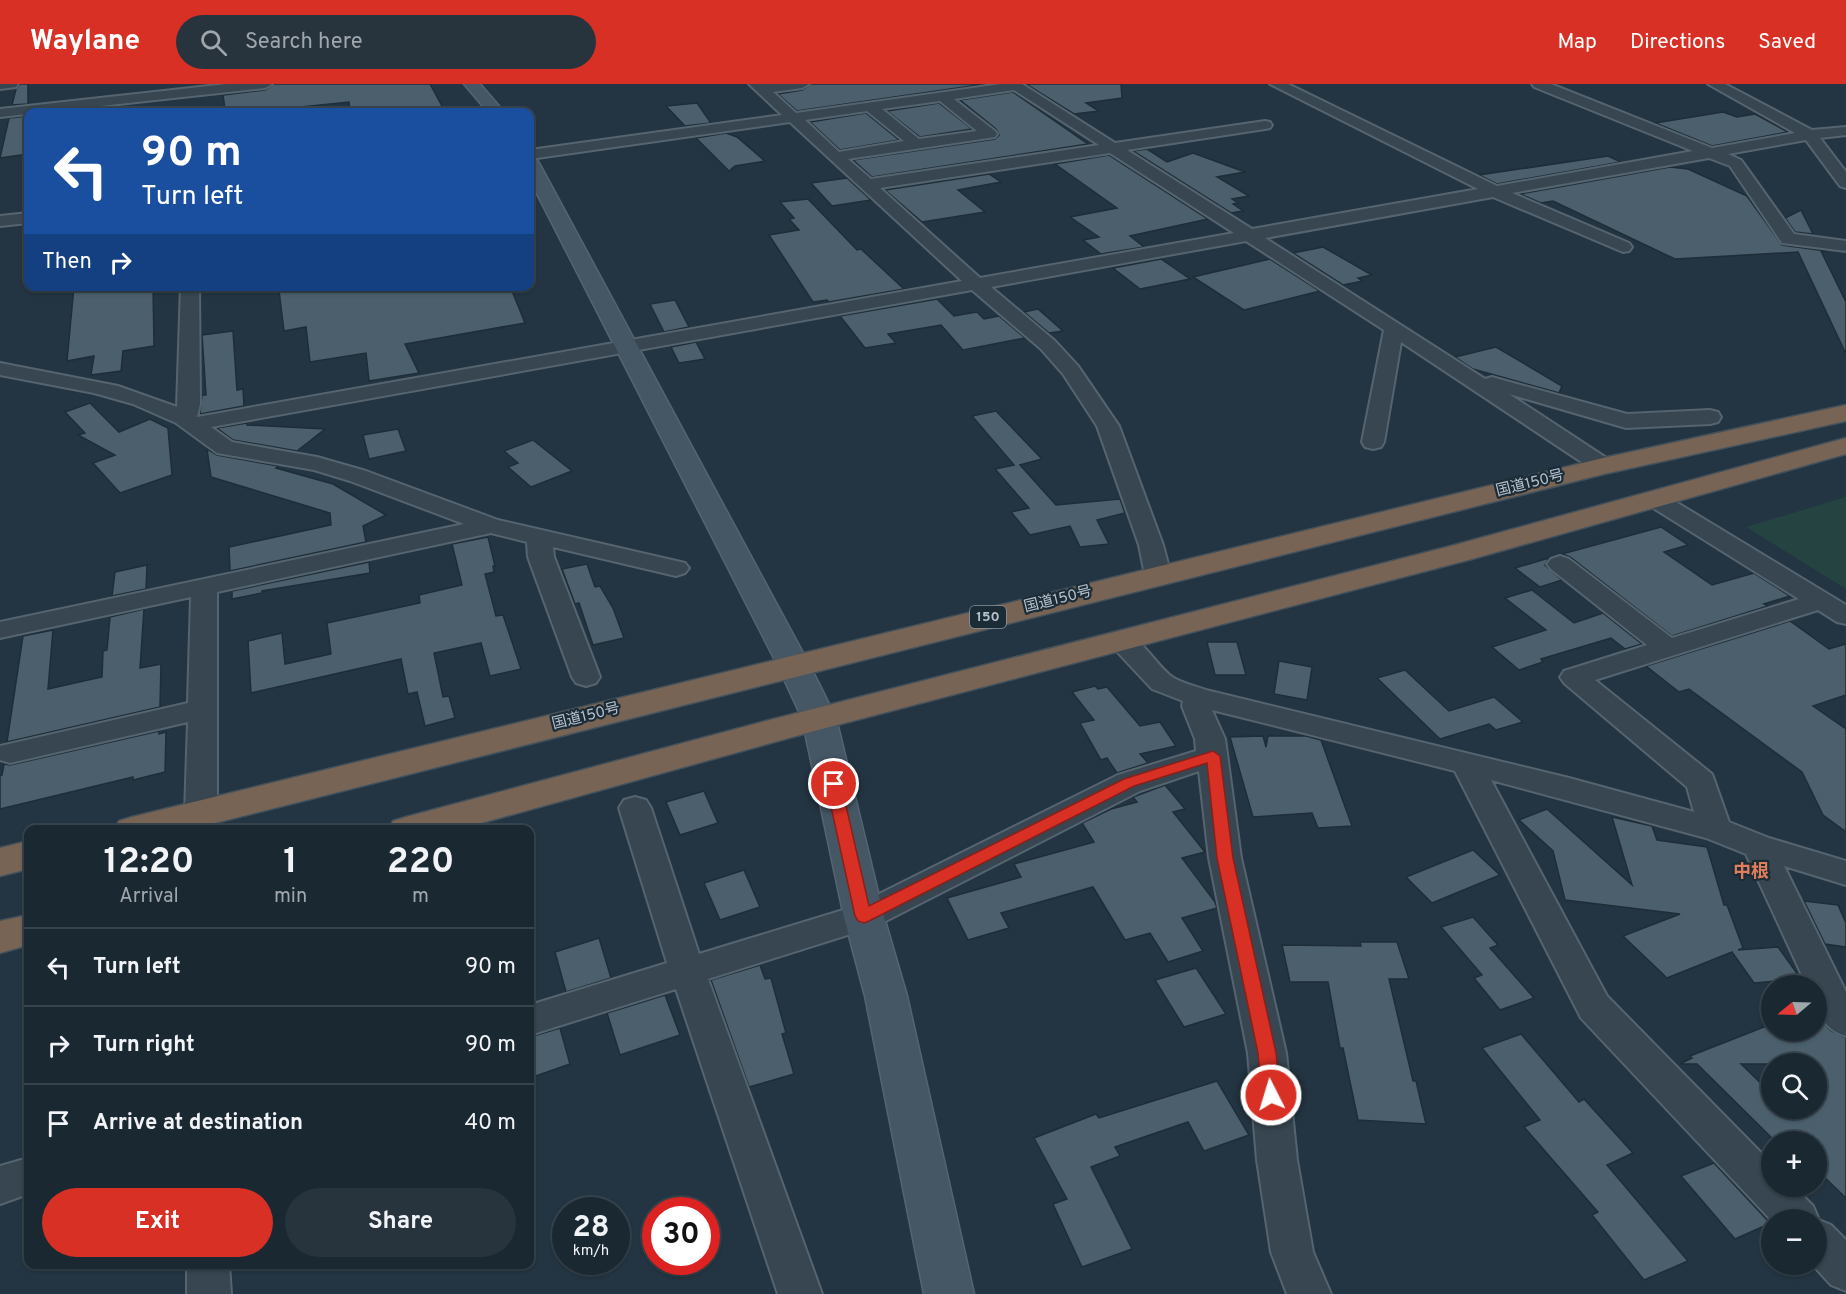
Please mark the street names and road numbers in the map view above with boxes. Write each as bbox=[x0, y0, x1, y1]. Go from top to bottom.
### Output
street label: 国道150号 bbox=[1494, 466, 1566, 502]
street label: 国道150号 bbox=[1022, 582, 1094, 618]
road number: 150 bbox=[970, 606, 1006, 628]
street label: 国道150号 bbox=[550, 699, 622, 735]

